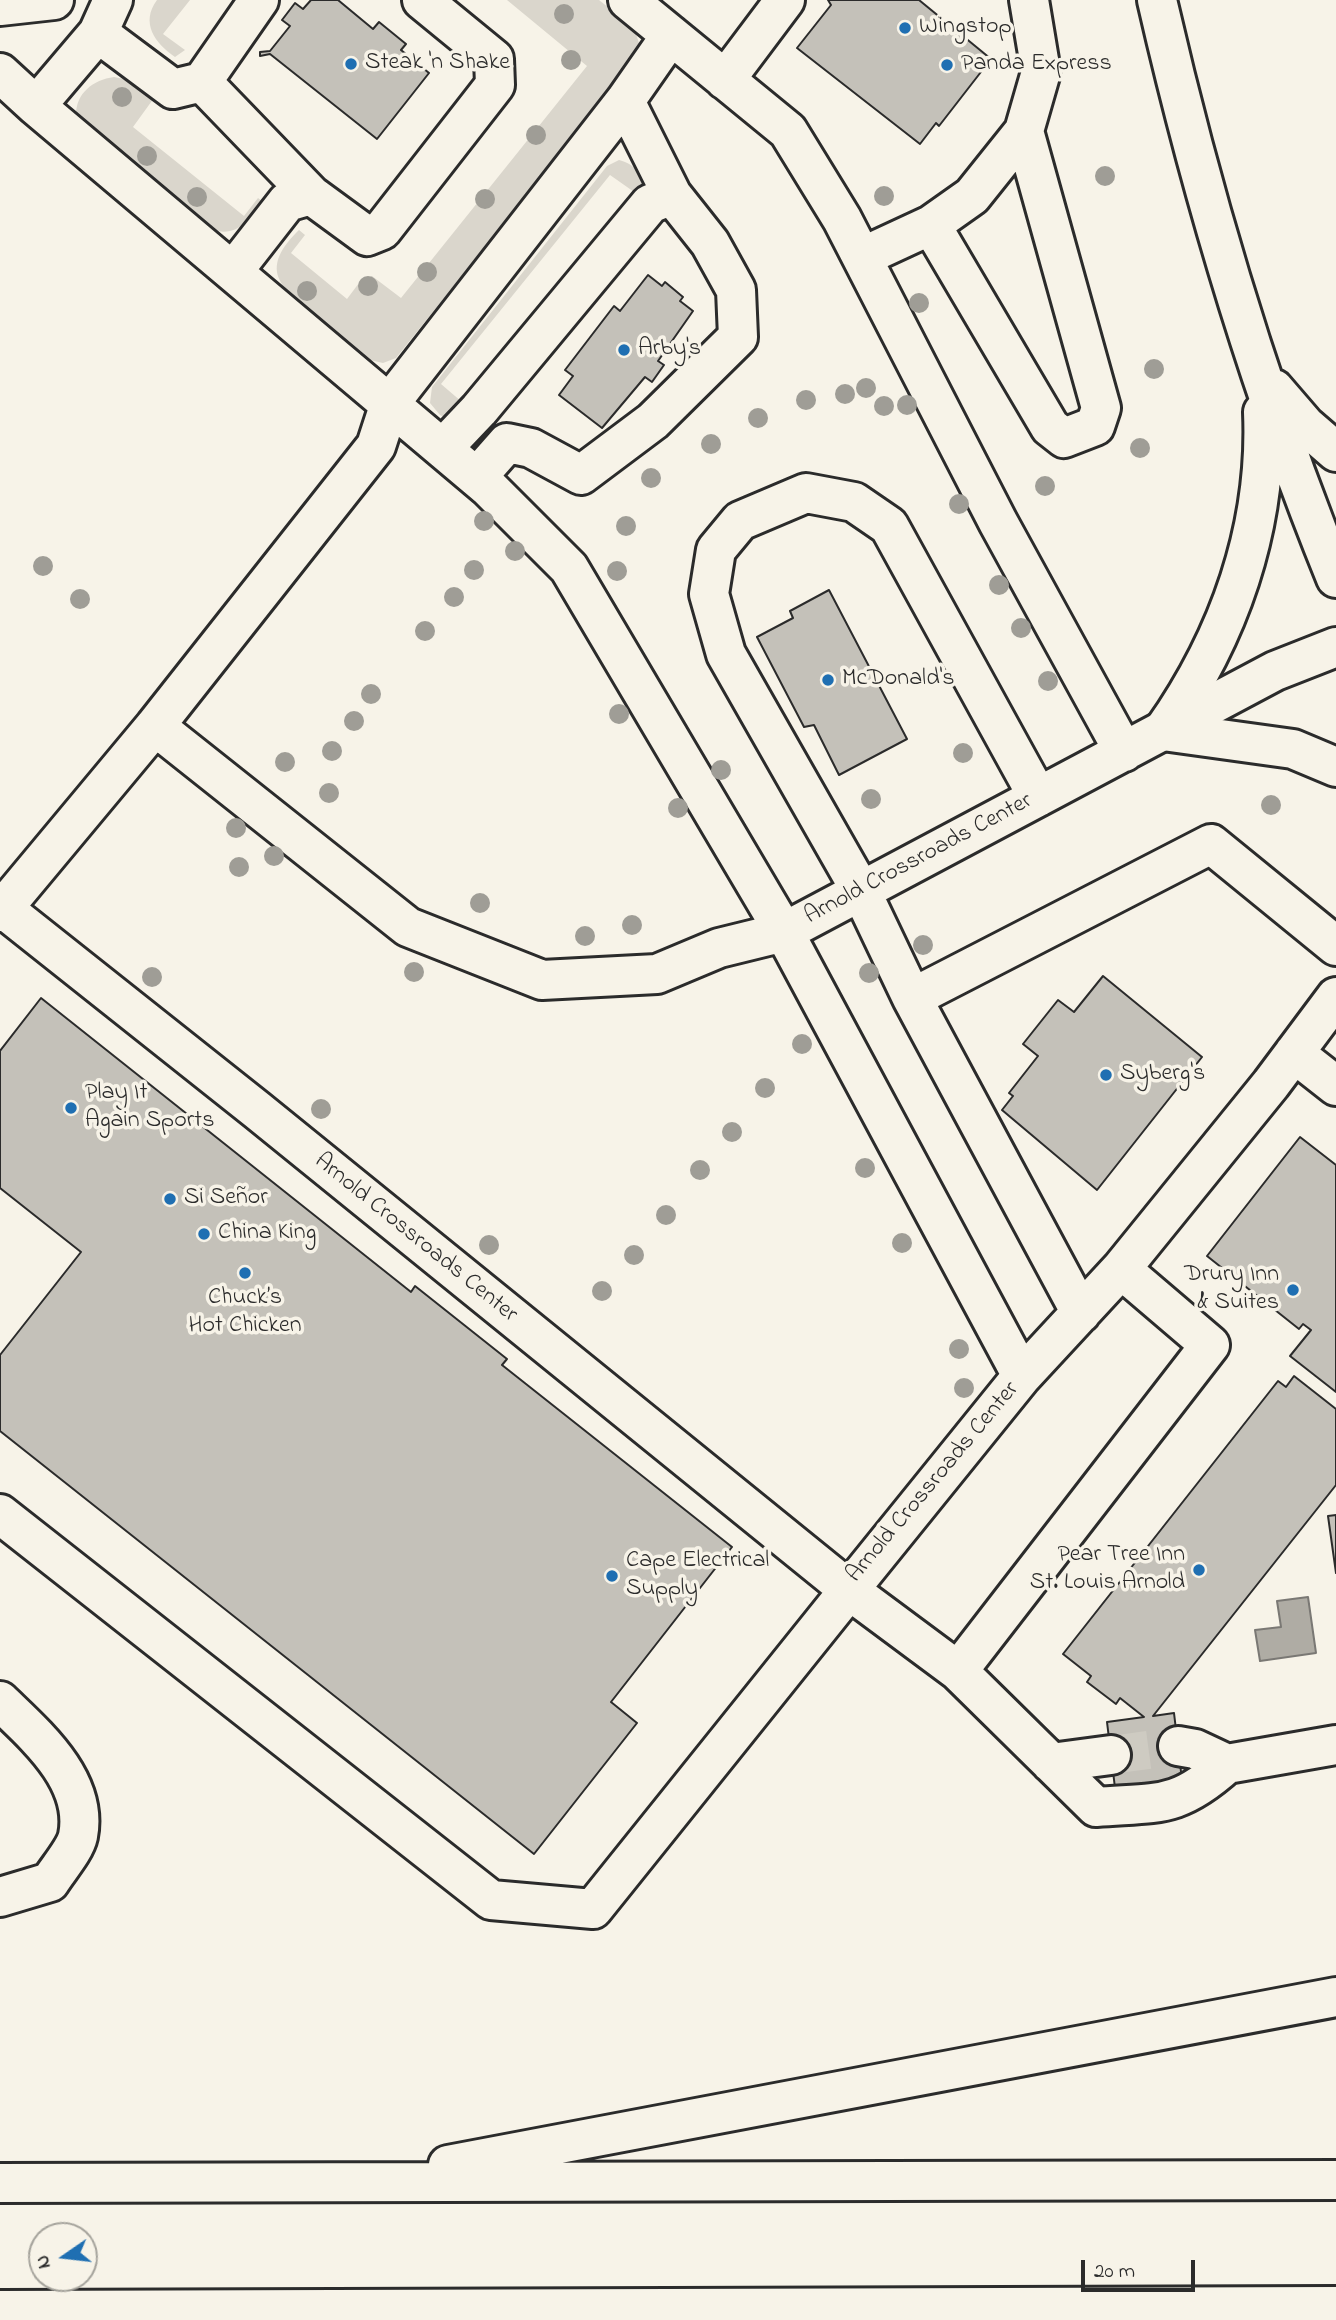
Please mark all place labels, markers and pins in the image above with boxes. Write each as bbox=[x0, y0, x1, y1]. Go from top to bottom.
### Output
place label: Wingstop bbox=[919, 14, 1012, 42]
marker: Wingstop bbox=[897, 20, 913, 36]
place label: Steak 'n Shake bbox=[365, 50, 510, 78]
place label: Panda Express bbox=[961, 51, 1112, 79]
marker: Steak 'n Shake bbox=[343, 56, 359, 72]
marker: Panda Express bbox=[939, 57, 955, 73]
place label: Arby's bbox=[638, 336, 701, 364]
marker: Arby's bbox=[616, 342, 632, 358]
place label: McDonald's bbox=[842, 666, 954, 694]
marker: McDonald's bbox=[820, 672, 836, 688]
place label: Syberg's bbox=[1120, 1061, 1205, 1089]
marker: Syberg's bbox=[1098, 1067, 1114, 1083]
place label: Play It Again Sports bbox=[85, 1080, 214, 1136]
marker: Play It Again Sports bbox=[63, 1100, 79, 1116]
place label: Si Señor bbox=[184, 1185, 268, 1213]
marker: Si Señor bbox=[162, 1191, 178, 1207]
place label: China King bbox=[218, 1220, 316, 1248]
marker: China King bbox=[196, 1226, 212, 1242]
place label: Drury Inn & Suites bbox=[1184, 1262, 1279, 1318]
marker: Chuck’s Hot Chicken bbox=[237, 1265, 253, 1281]
marker: Drury Inn & Suites bbox=[1285, 1282, 1301, 1298]
place label: Chuck’s Hot Chicken bbox=[188, 1285, 302, 1341]
place label: Pear Tree Inn St. Louis Arnold bbox=[1030, 1542, 1185, 1598]
place label: Cape Electrical Supply bbox=[626, 1548, 769, 1604]
marker: Pear Tree Inn St. Louis Arnold bbox=[1191, 1562, 1207, 1578]
marker: Cape Electrical Supply bbox=[604, 1568, 620, 1584]

